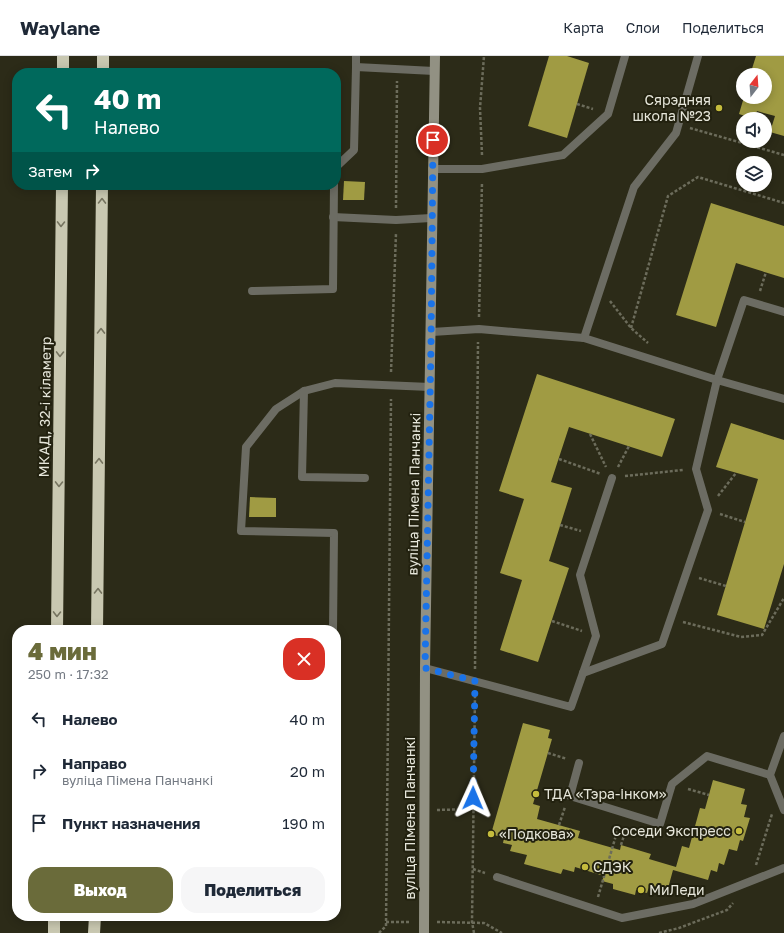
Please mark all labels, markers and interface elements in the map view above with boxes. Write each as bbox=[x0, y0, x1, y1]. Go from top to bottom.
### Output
text: Waylane bbox=[20, 16, 100, 39]
text: Карта bbox=[563, 19, 604, 36]
text: Слои bbox=[626, 19, 660, 36]
text: Поделиться bbox=[682, 19, 764, 36]
north arrow bbox=[736, 68, 772, 104]
map controls bbox=[736, 68, 772, 192]
text: 40 m bbox=[94, 82, 161, 115]
icon: left bbox=[28, 84, 80, 136]
place label: Сярэдняя школа №23 bbox=[632, 91, 711, 124]
marker: Сярэдняя школа №23 bbox=[714, 103, 724, 113]
button: sound bbox=[736, 112, 772, 148]
text: Налево bbox=[94, 116, 160, 138]
pin bbox=[416, 123, 450, 157]
icon: arrive bbox=[422, 129, 444, 151]
button: layers bbox=[736, 156, 772, 192]
icon: right bbox=[81, 160, 103, 182]
text: Затем bbox=[28, 162, 73, 180]
one-way arrow bbox=[98, 198, 106, 204]
one-way arrow bbox=[57, 221, 66, 227]
one-way arrow bbox=[97, 328, 105, 334]
street label: МКАД, 32-і кіламетр bbox=[35, 336, 54, 477]
one-way arrow bbox=[56, 351, 64, 357]
street label: вуліца Пімена Панчанкі bbox=[404, 412, 423, 576]
one-way arrow bbox=[95, 458, 103, 464]
one-way arrow bbox=[55, 481, 63, 487]
one-way arrow bbox=[94, 588, 102, 594]
one-way arrow bbox=[53, 611, 61, 617]
text: 4 мин bbox=[28, 636, 97, 665]
button: close bbox=[283, 638, 325, 680]
text: 250 m · 17:32 bbox=[28, 666, 109, 682]
icon: left bbox=[28, 708, 50, 730]
text: Налево bbox=[62, 710, 118, 728]
text: 40 m bbox=[290, 710, 325, 728]
street label: вуліца Пімена Панчанкі bbox=[401, 737, 418, 899]
text: Направо bbox=[62, 754, 127, 772]
icon: right bbox=[28, 760, 50, 782]
text: 20 m bbox=[290, 762, 325, 780]
text: вуліца Пімена Панчанкі bbox=[62, 772, 213, 788]
position arrow bbox=[452, 777, 494, 819]
place label: ТДА «Тэра-інком» bbox=[544, 785, 667, 802]
marker: ТДА «Тэра-інком» bbox=[531, 789, 541, 799]
icon: arrive bbox=[28, 812, 50, 834]
text: Пункт назначения bbox=[62, 814, 200, 832]
text: 190 m bbox=[282, 814, 325, 832]
place label: Соседи Экспресс bbox=[612, 822, 731, 839]
place label: «Подкова» bbox=[499, 825, 574, 842]
marker: Соседи Экспресс bbox=[734, 826, 744, 836]
marker: «Подкова» bbox=[486, 829, 496, 839]
place label: СДЭК bbox=[593, 858, 632, 875]
marker: СДЭК bbox=[580, 862, 590, 872]
button: Выход bbox=[28, 867, 173, 913]
button: Поделиться bbox=[181, 867, 325, 913]
place label: МиЛеди bbox=[649, 881, 705, 898]
marker: МиЛеди bbox=[636, 885, 646, 895]

